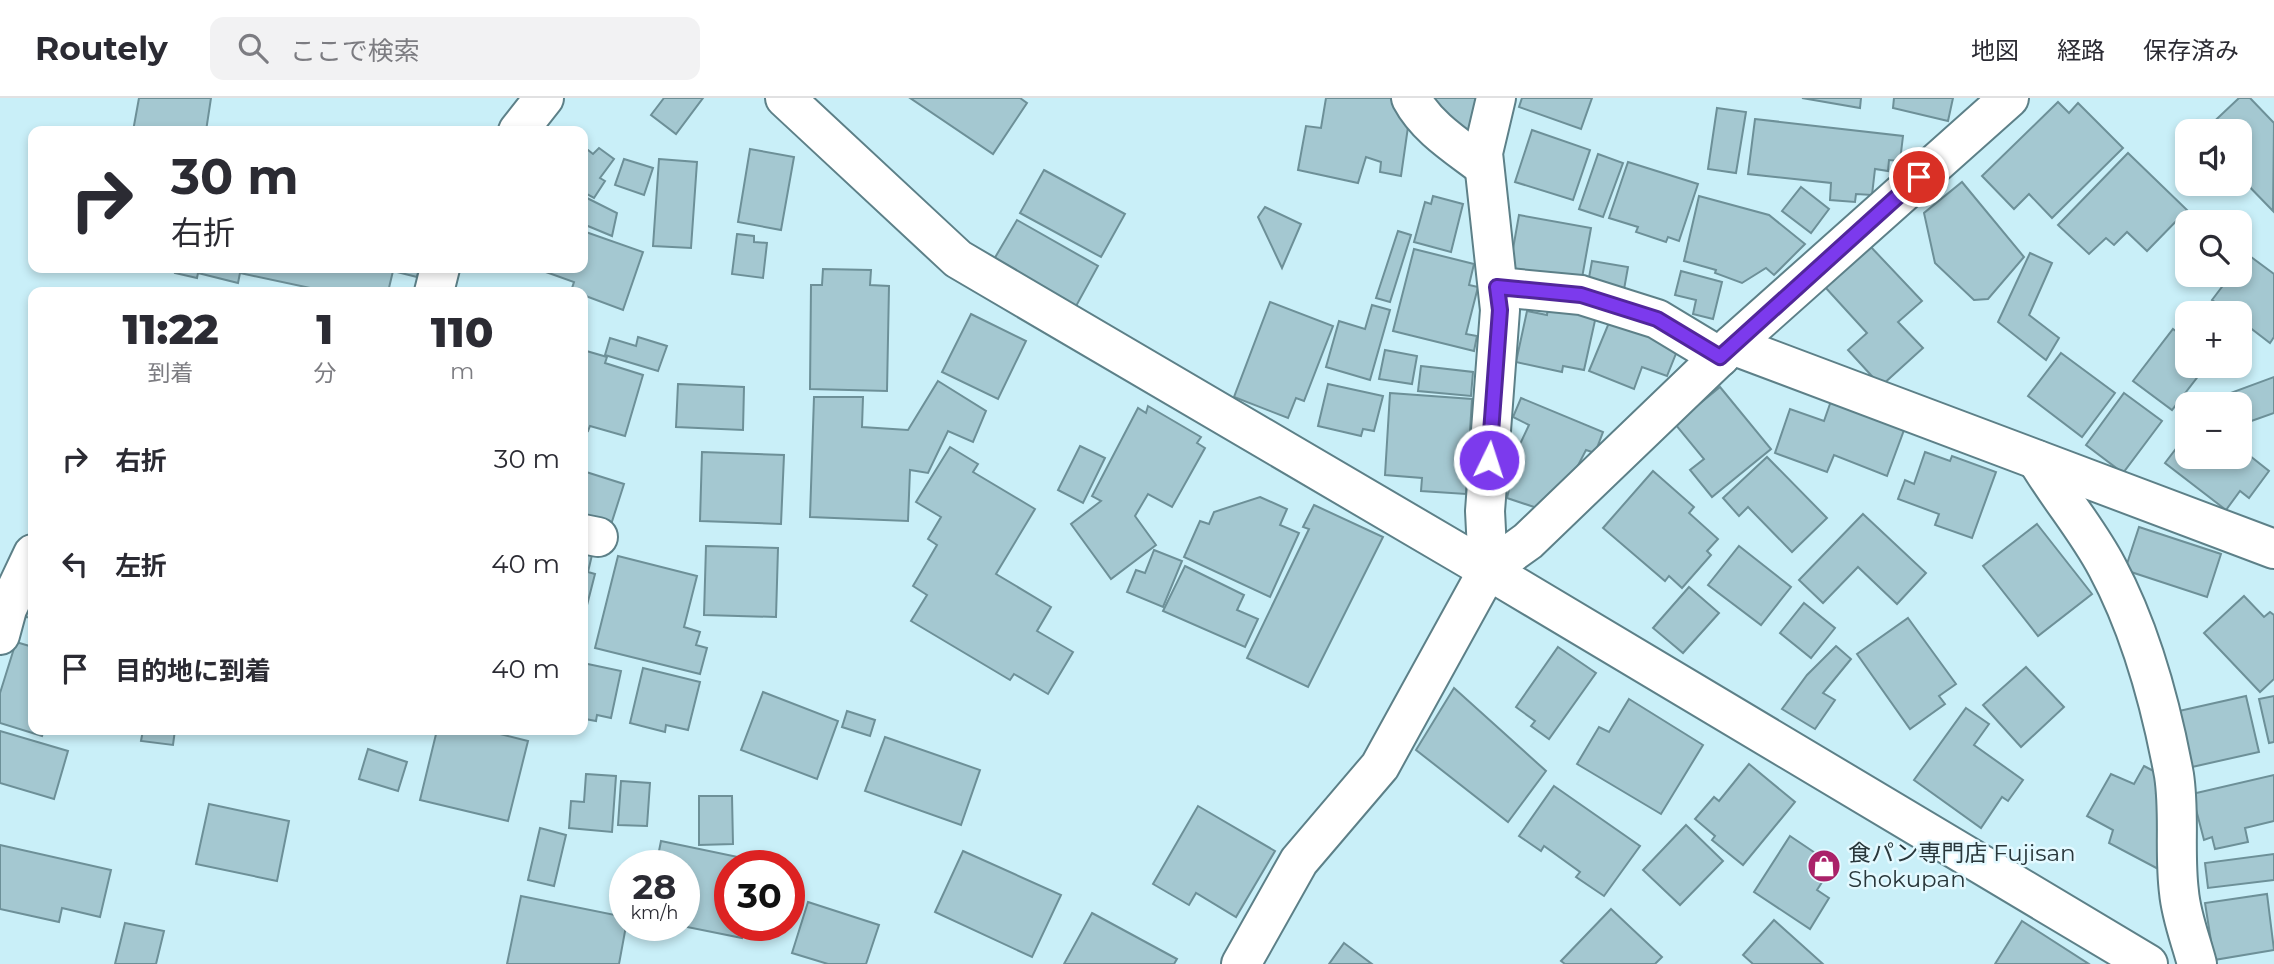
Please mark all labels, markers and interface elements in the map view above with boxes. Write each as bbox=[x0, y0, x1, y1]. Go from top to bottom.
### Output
search box bbox=[210, 17, 700, 80]
text: Routely bbox=[35, 28, 168, 68]
icon: search bbox=[234, 29, 272, 67]
text: ここで検索 bbox=[290, 35, 420, 67]
text: 地図 bbox=[1971, 36, 2019, 65]
text: 経路 bbox=[2057, 36, 2105, 65]
text: 保存済み bbox=[2143, 36, 2239, 65]
map controls bbox=[2175, 119, 2252, 469]
button: sound bbox=[2175, 119, 2252, 196]
text: 30 m bbox=[171, 147, 299, 206]
pin bbox=[1889, 147, 1949, 207]
icon: right bbox=[56, 154, 147, 245]
icon: arrive bbox=[1900, 158, 1938, 196]
button: search bbox=[2175, 210, 2252, 287]
text: 右折 bbox=[171, 213, 235, 252]
button: + bbox=[2175, 301, 2252, 378]
text: 11:22 bbox=[122, 303, 219, 355]
text: 1 bbox=[316, 303, 333, 355]
text: 110 bbox=[431, 306, 493, 358]
text: m bbox=[450, 357, 474, 385]
text: 到着 bbox=[148, 359, 194, 387]
text: 分 bbox=[313, 359, 336, 387]
button: − bbox=[2175, 392, 2252, 469]
position arrow bbox=[1452, 423, 1526, 497]
icon: right bbox=[56, 440, 94, 478]
text: 30 m bbox=[494, 443, 560, 475]
text: 右折 bbox=[115, 445, 167, 477]
icon: left bbox=[56, 545, 94, 583]
text: 40 m bbox=[491, 548, 560, 580]
text: 左折 bbox=[115, 550, 167, 582]
icon: arrive bbox=[56, 650, 94, 688]
text: 40 m bbox=[491, 653, 560, 685]
text: 目的地に到着 bbox=[115, 655, 271, 687]
place label: 食パン専門店 Fujisan Shokupan bbox=[1848, 839, 2076, 893]
shop icon: 食パン専門店 Fujisan Shokupan bbox=[1805, 847, 1843, 885]
speed limit sign: 30 bbox=[714, 850, 805, 941]
text: 28 bbox=[633, 865, 676, 908]
text: km/h bbox=[630, 902, 679, 924]

